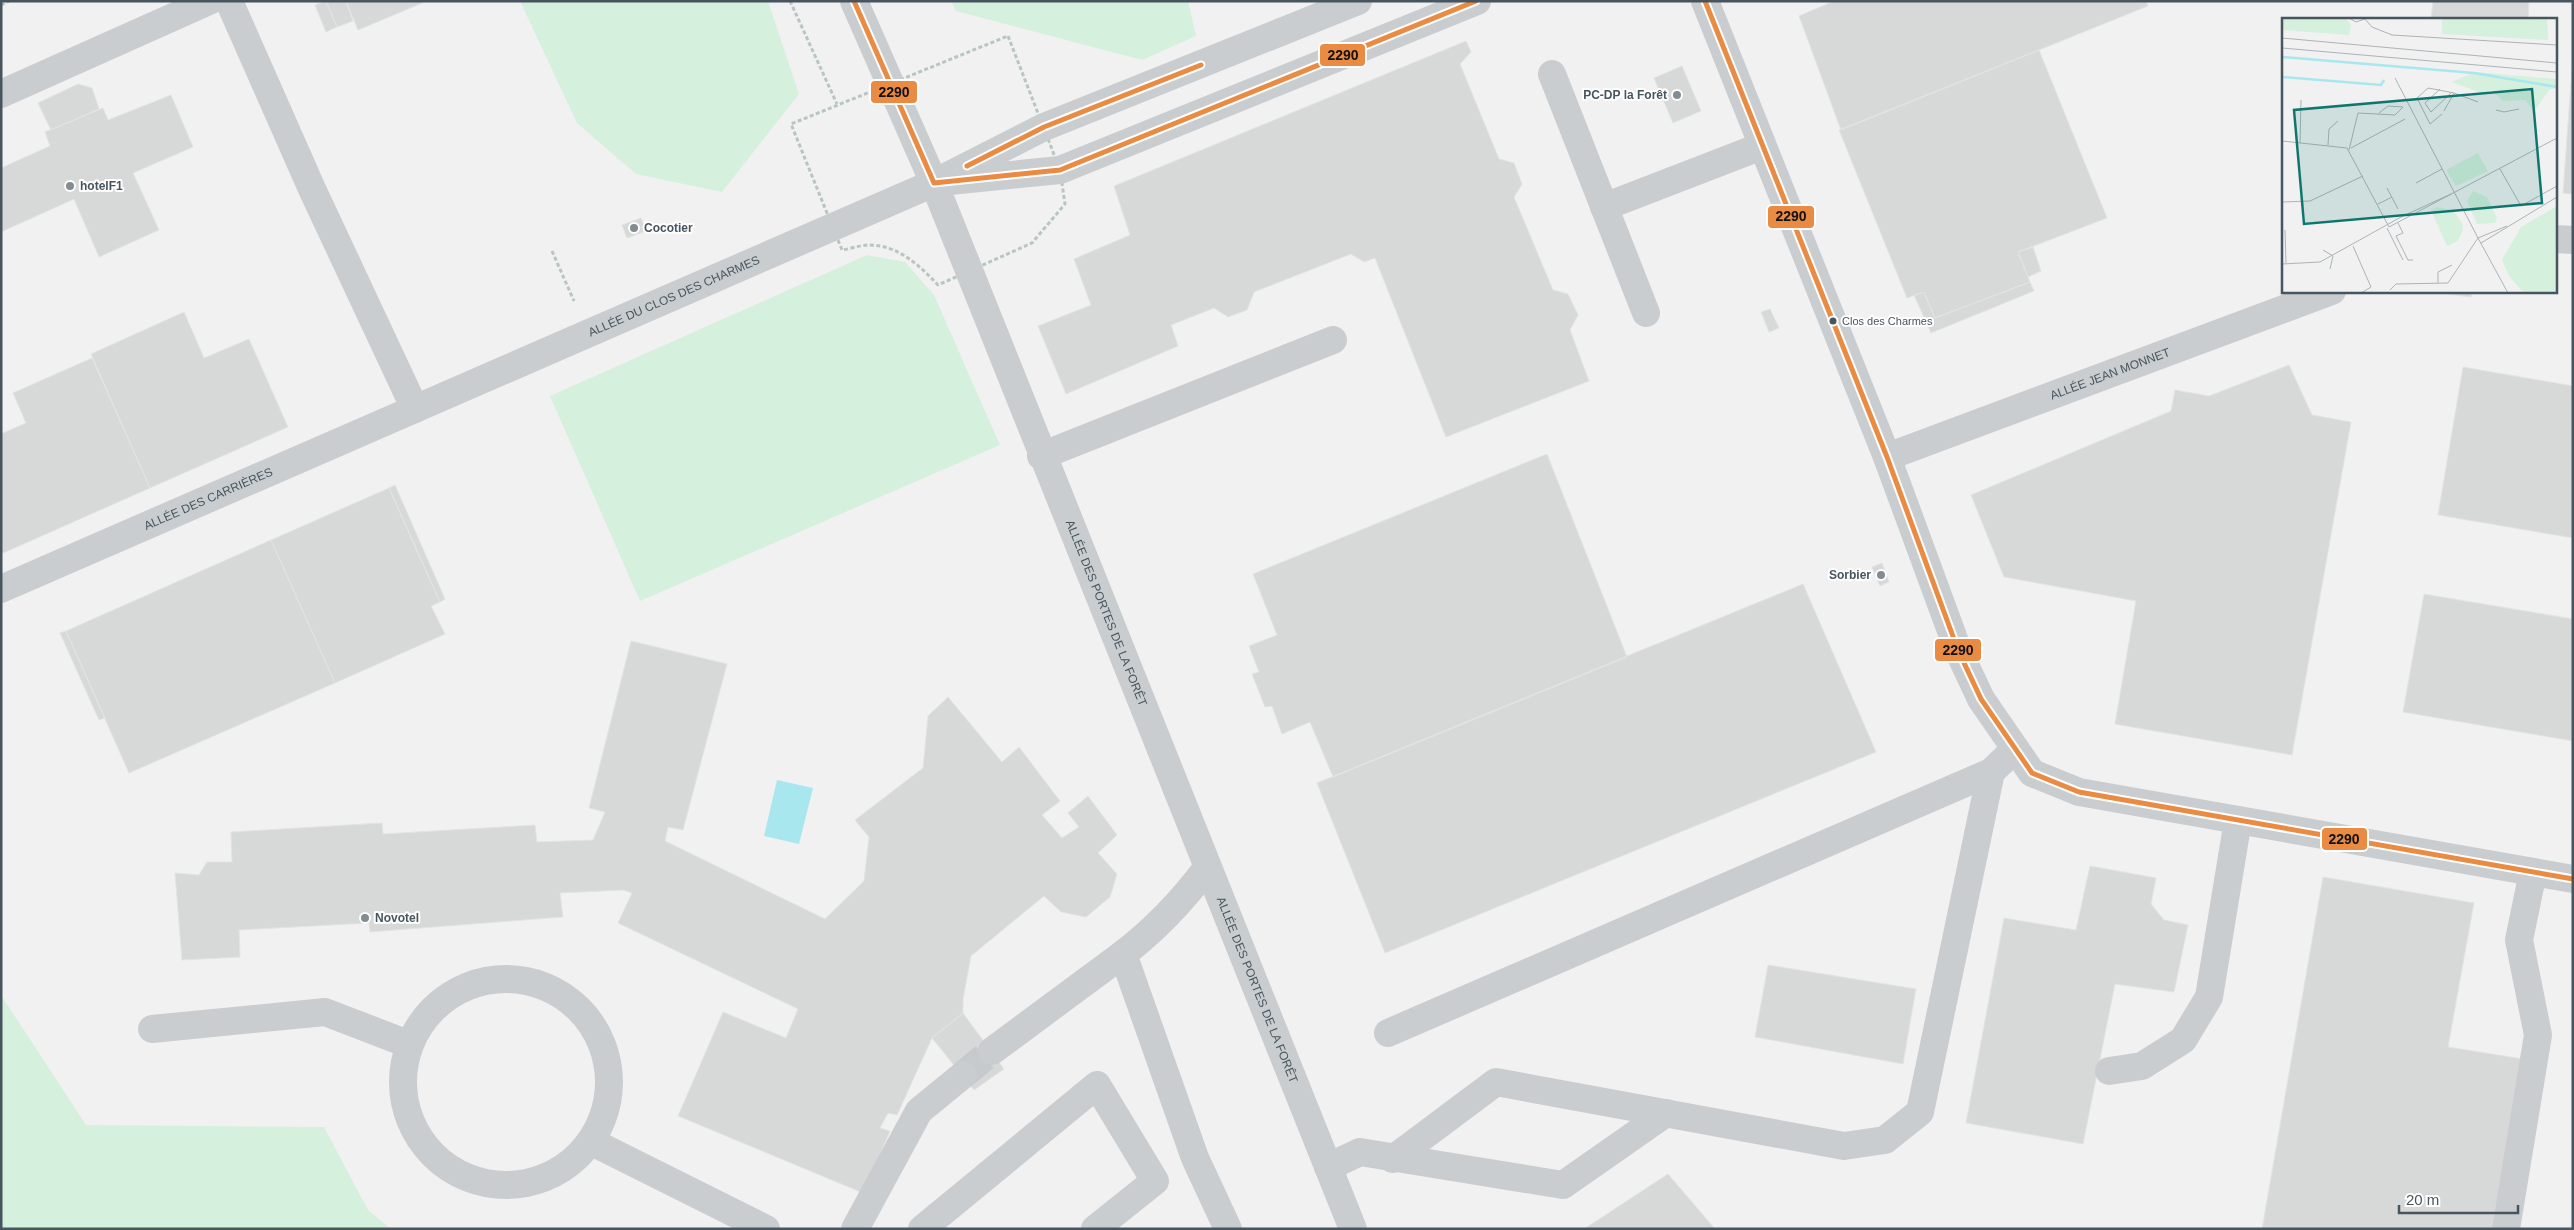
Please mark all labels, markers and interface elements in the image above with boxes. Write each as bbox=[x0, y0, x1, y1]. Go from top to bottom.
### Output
inset map bbox=[2282, 18, 2556, 292]
line badge: 2290 bbox=[1319, 43, 1366, 67]
text: 2290 bbox=[1327, 47, 1359, 63]
line badge: 2290 bbox=[870, 80, 918, 104]
text: 2290 bbox=[878, 84, 910, 100]
place label: PC-DP la Forêt bbox=[1583, 88, 1667, 102]
marker: PC-DP la Forêt bbox=[1671, 89, 1683, 101]
place label: hotelF1 bbox=[80, 179, 123, 193]
marker: hotelF1 bbox=[64, 180, 76, 192]
line badge: 2290 bbox=[1767, 205, 1815, 229]
text: 2290 bbox=[1775, 208, 1807, 224]
place label: Cocotier bbox=[644, 221, 693, 235]
marker: Cocotier bbox=[628, 222, 640, 234]
street label: ALLÉE DU CLOS DES CHARMES bbox=[586, 253, 762, 340]
place label: Clos des Charmes bbox=[1842, 315, 1933, 327]
marker: Clos des Charmes bbox=[1828, 316, 1838, 326]
street label: ALLÉE JEAN MONNET bbox=[2048, 345, 2172, 403]
street label: ALLÉE DES CARRIÈRES bbox=[142, 465, 275, 533]
street label: ALLÉE DES PORTES DE LA FORÊT bbox=[1063, 518, 1150, 709]
place label: Sorbier bbox=[1829, 568, 1871, 582]
marker: Sorbier bbox=[1875, 569, 1887, 581]
line badge: 2290 bbox=[1934, 638, 1982, 662]
text: 2290 bbox=[1942, 642, 1974, 658]
line badge: 2290 bbox=[2321, 827, 2368, 851]
text: 2290 bbox=[2328, 831, 2360, 847]
street label: ALLÉE DES PORTES DE LA FORÊT bbox=[1214, 895, 1301, 1086]
place label: Novotel bbox=[375, 911, 419, 925]
marker: Novotel bbox=[359, 912, 371, 924]
scale bar bbox=[2399, 1182, 2518, 1214]
text: 20 m bbox=[2406, 1191, 2439, 1208]

